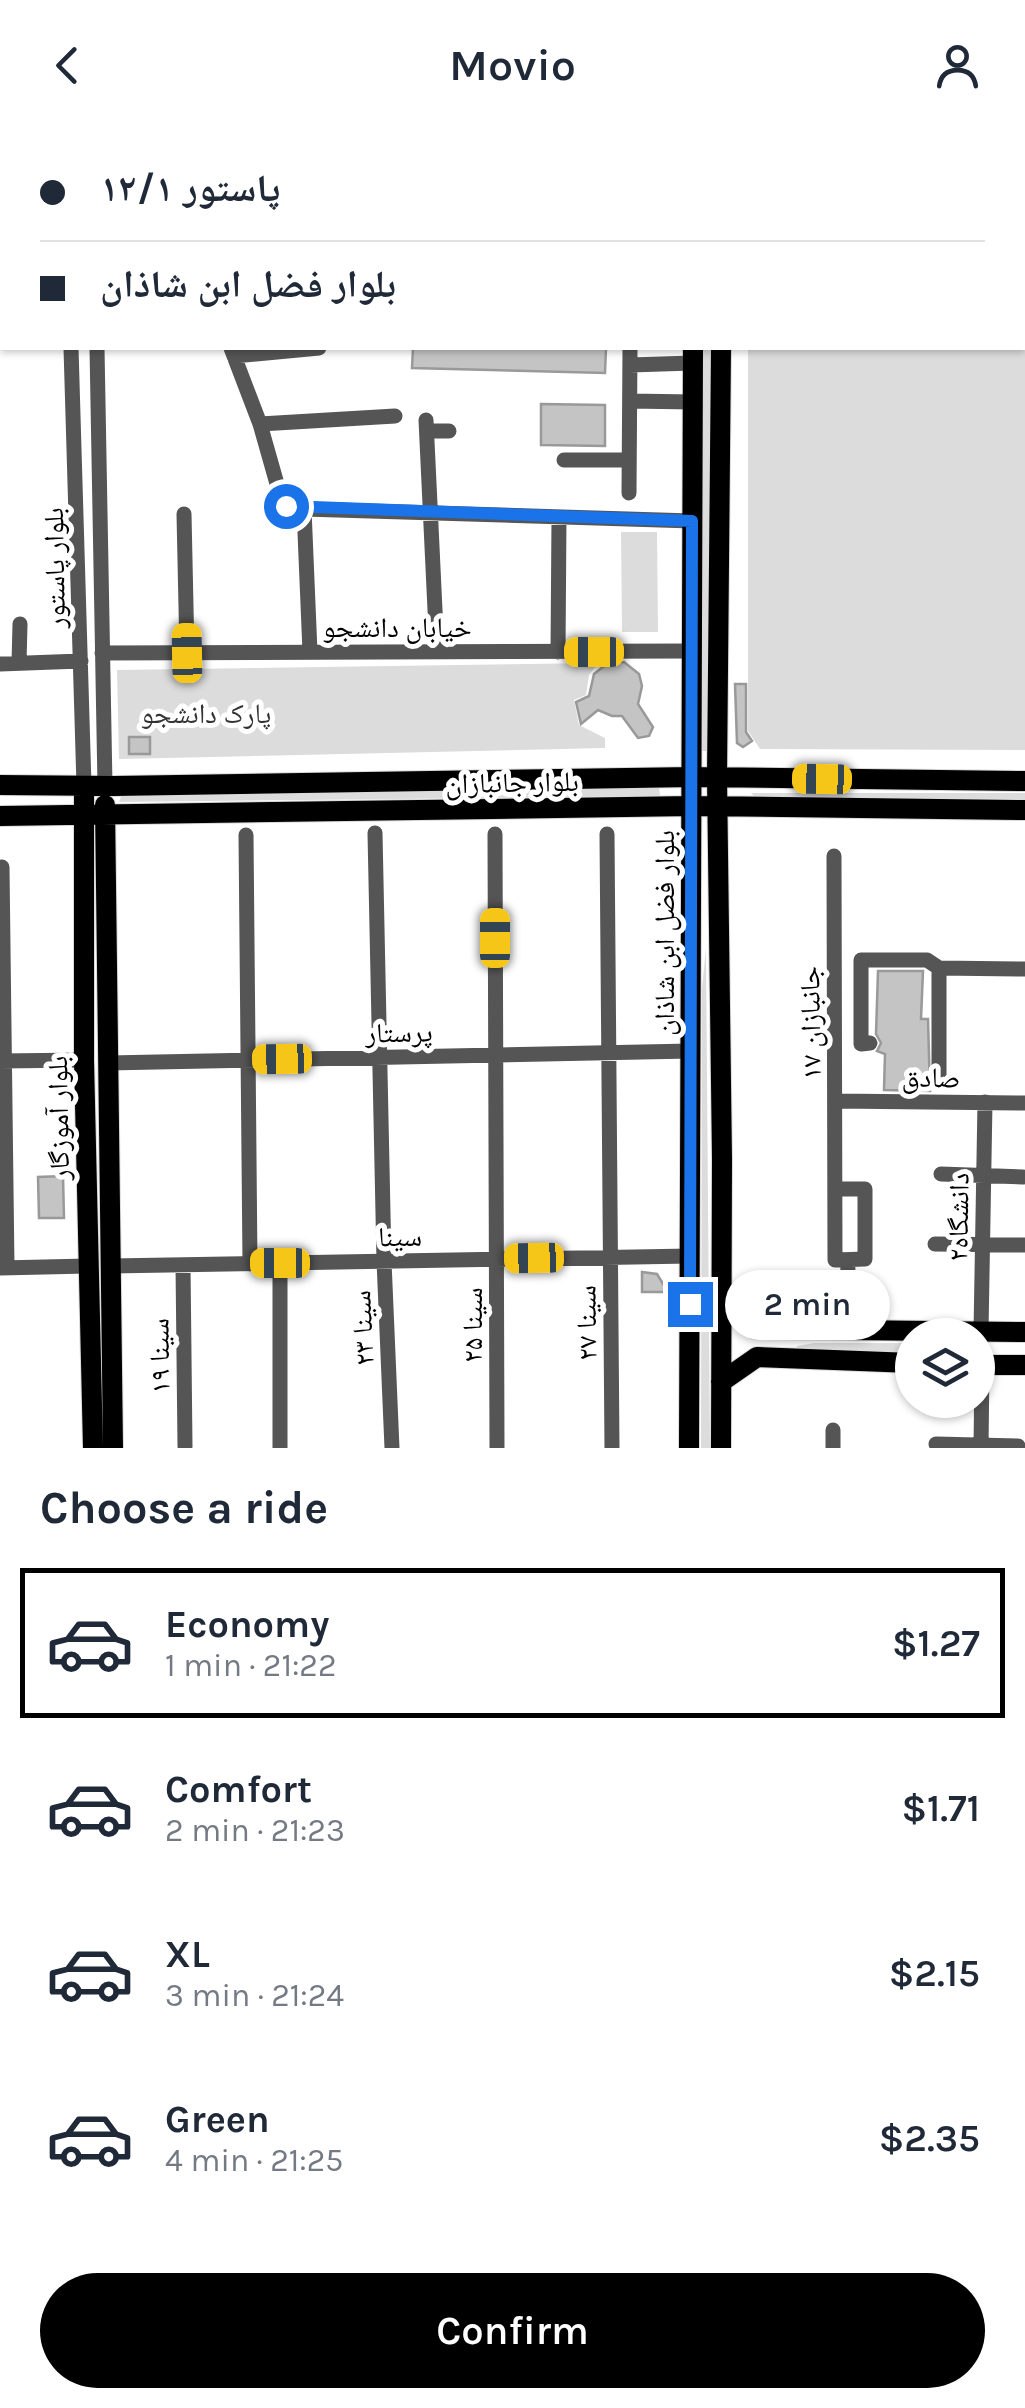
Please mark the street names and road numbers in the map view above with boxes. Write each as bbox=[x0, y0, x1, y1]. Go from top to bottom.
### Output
street label: بلوار پاستور bbox=[37, 507, 72, 630]
street label: خیابان دانشجو bbox=[322, 611, 472, 644]
street label: بلوار جانبازان bbox=[445, 765, 579, 800]
street label: بلوار فضل ابن شاذان bbox=[648, 830, 682, 1036]
street label: جانبازان ۱۷ bbox=[793, 966, 828, 1080]
street label: پرستار bbox=[364, 1015, 433, 1050]
street label: بلوار آموزگار bbox=[41, 1055, 76, 1182]
street label: صادق bbox=[901, 1060, 961, 1096]
street label: دانشگاه۲ bbox=[941, 1172, 976, 1262]
street label: سینا bbox=[378, 1220, 422, 1253]
street label: سینا ۲۷ bbox=[569, 1285, 604, 1361]
street label: سینا ۲۵ bbox=[456, 1287, 489, 1363]
street label: سینا ۲۳ bbox=[344, 1289, 381, 1367]
street label: سینا ۱۹ bbox=[142, 1318, 177, 1394]

